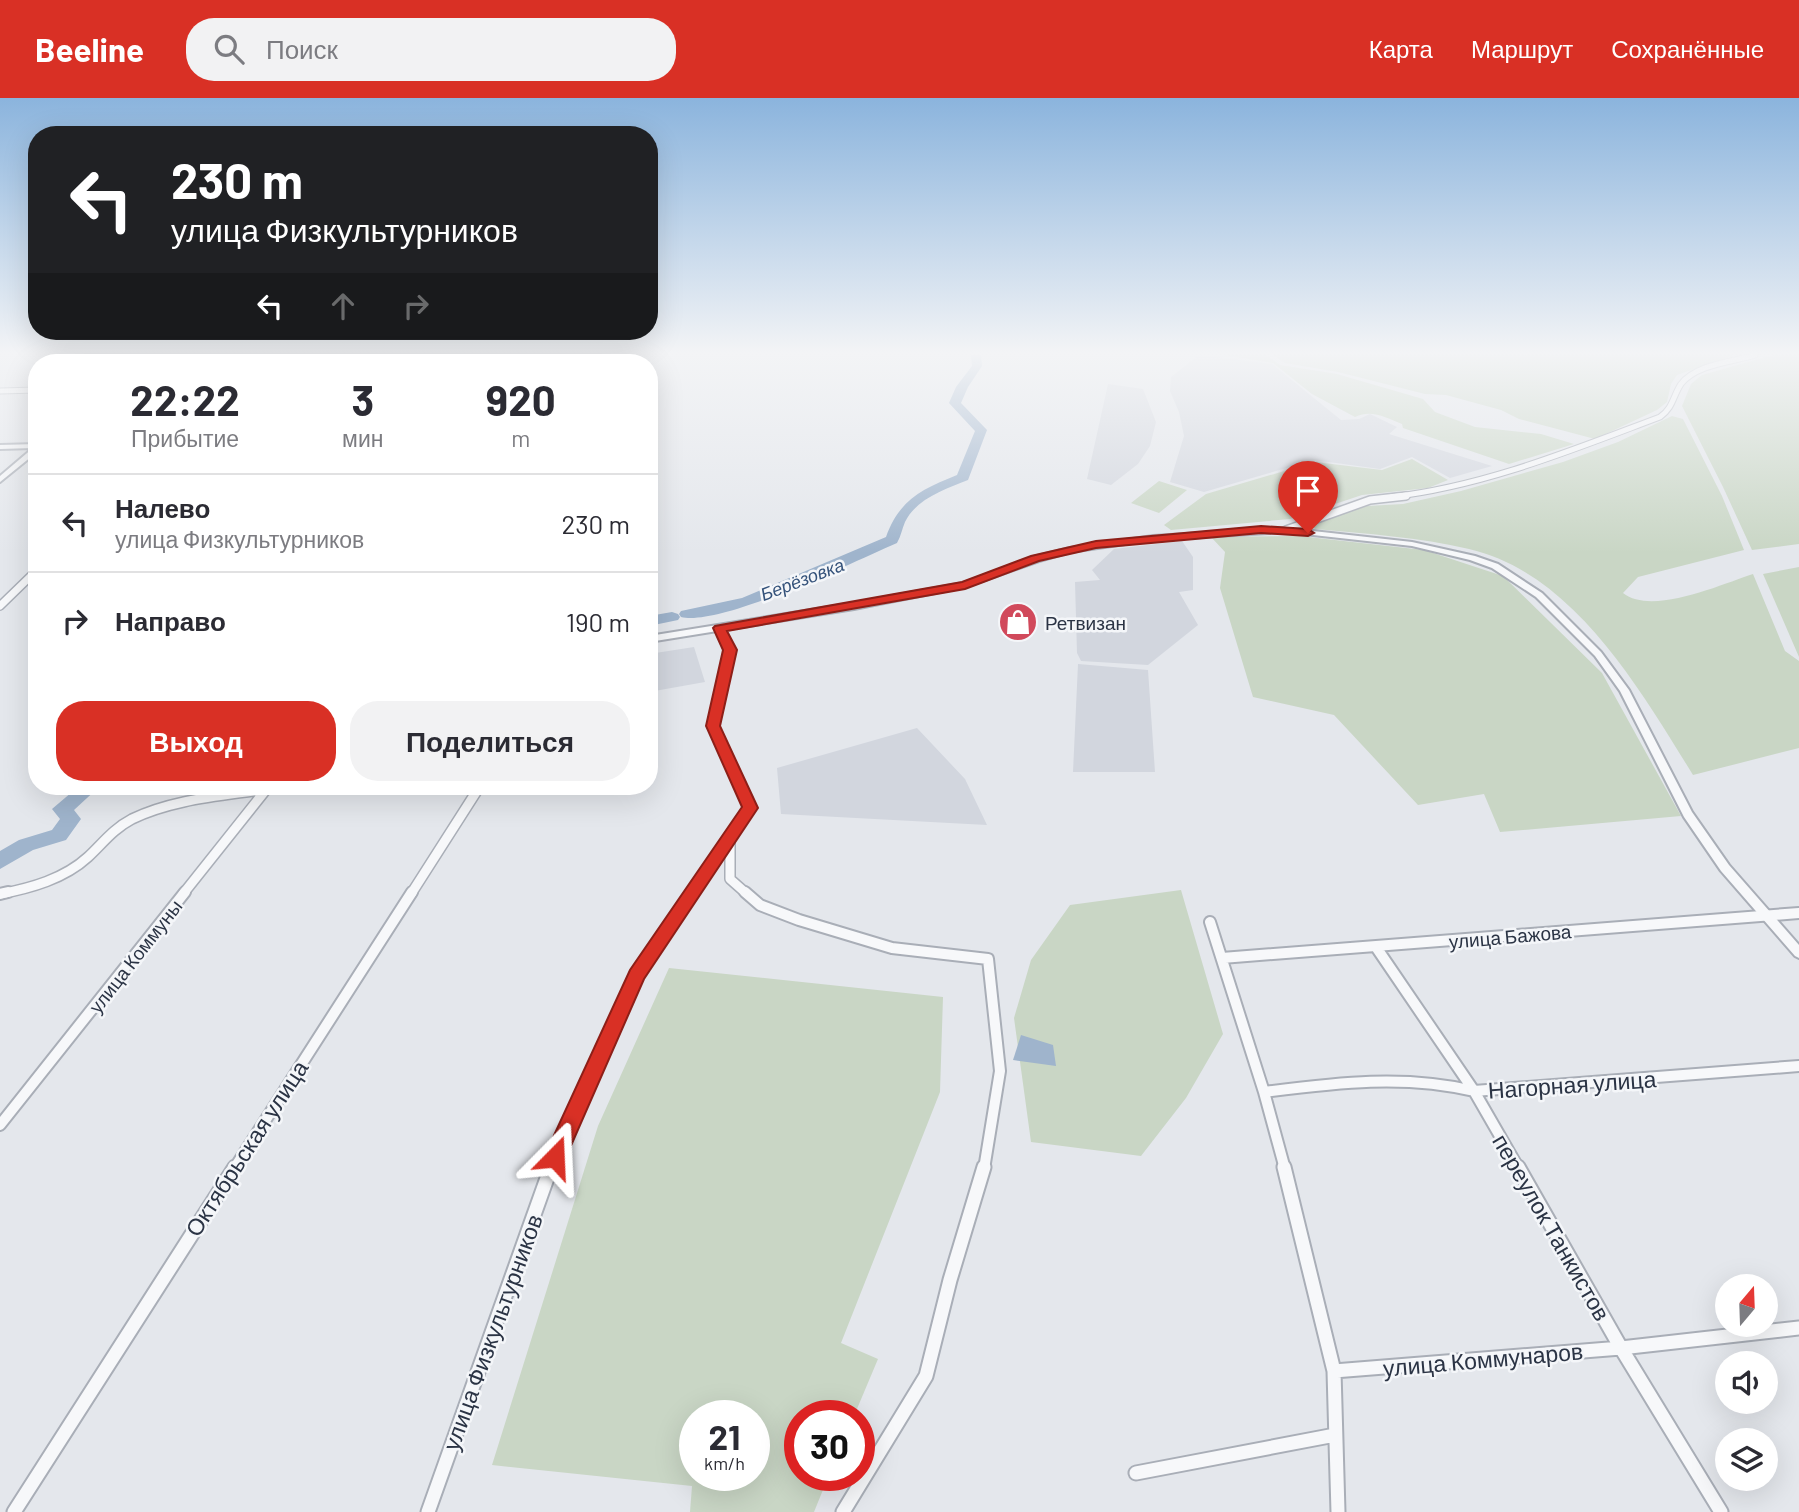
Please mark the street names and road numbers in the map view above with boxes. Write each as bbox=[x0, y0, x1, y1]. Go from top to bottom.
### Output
street label: улица Коммуны bbox=[84, 895, 186, 1017]
street label: улица Бажова bbox=[1448, 919, 1573, 953]
street label: Октябрьская улица bbox=[179, 1055, 313, 1241]
street label: Нагорная улица bbox=[1487, 1064, 1657, 1104]
street label: переулок Танкистов bbox=[1487, 1129, 1617, 1325]
street label: улица Физкультурников bbox=[436, 1210, 548, 1454]
street label: улица Коммунаров bbox=[1382, 1336, 1584, 1382]

